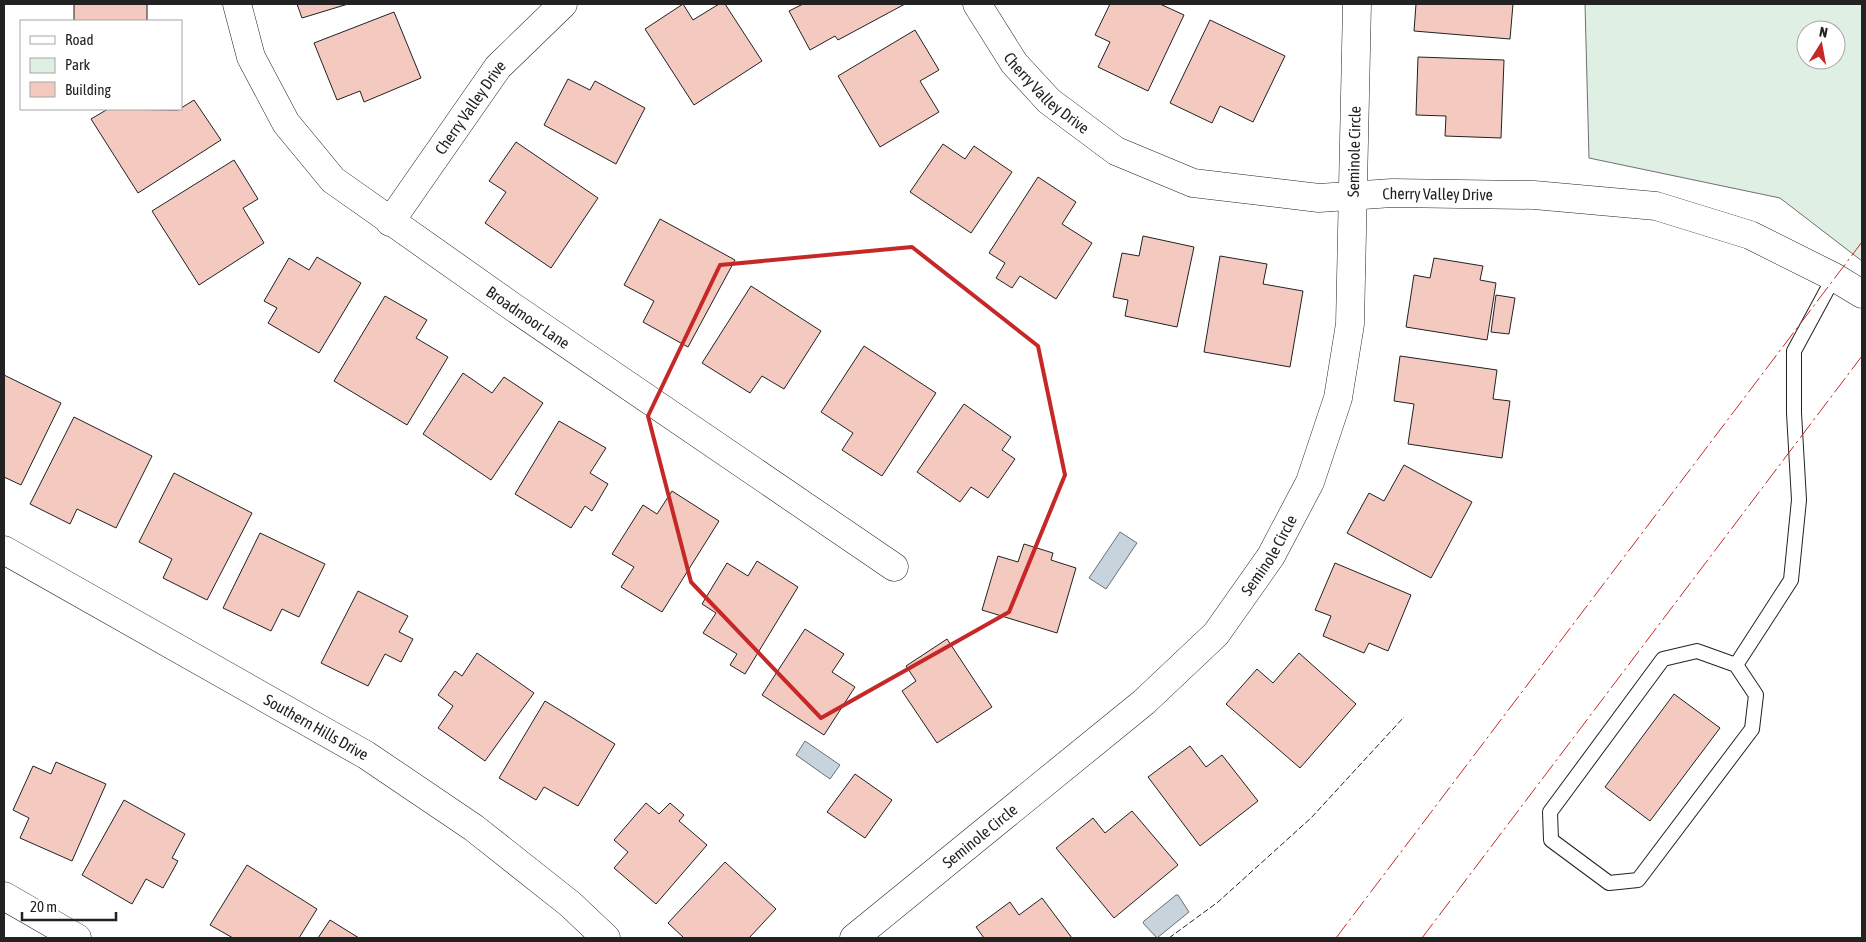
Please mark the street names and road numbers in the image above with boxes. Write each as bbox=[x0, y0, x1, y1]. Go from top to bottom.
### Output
street label: Cherry Valley Drive bbox=[1001, 49, 1093, 137]
street label: Cherry Valley Drive bbox=[431, 56, 509, 158]
street label: Seminole Circle bbox=[1344, 106, 1364, 197]
street label: Cherry Valley Drive bbox=[1382, 184, 1493, 204]
street label: Broadmoor Lane bbox=[483, 282, 573, 352]
street label: Seminole Circle bbox=[1237, 512, 1300, 599]
street label: Southern Hills Drive bbox=[261, 690, 372, 764]
street label: Seminole Circle bbox=[939, 800, 1021, 871]

